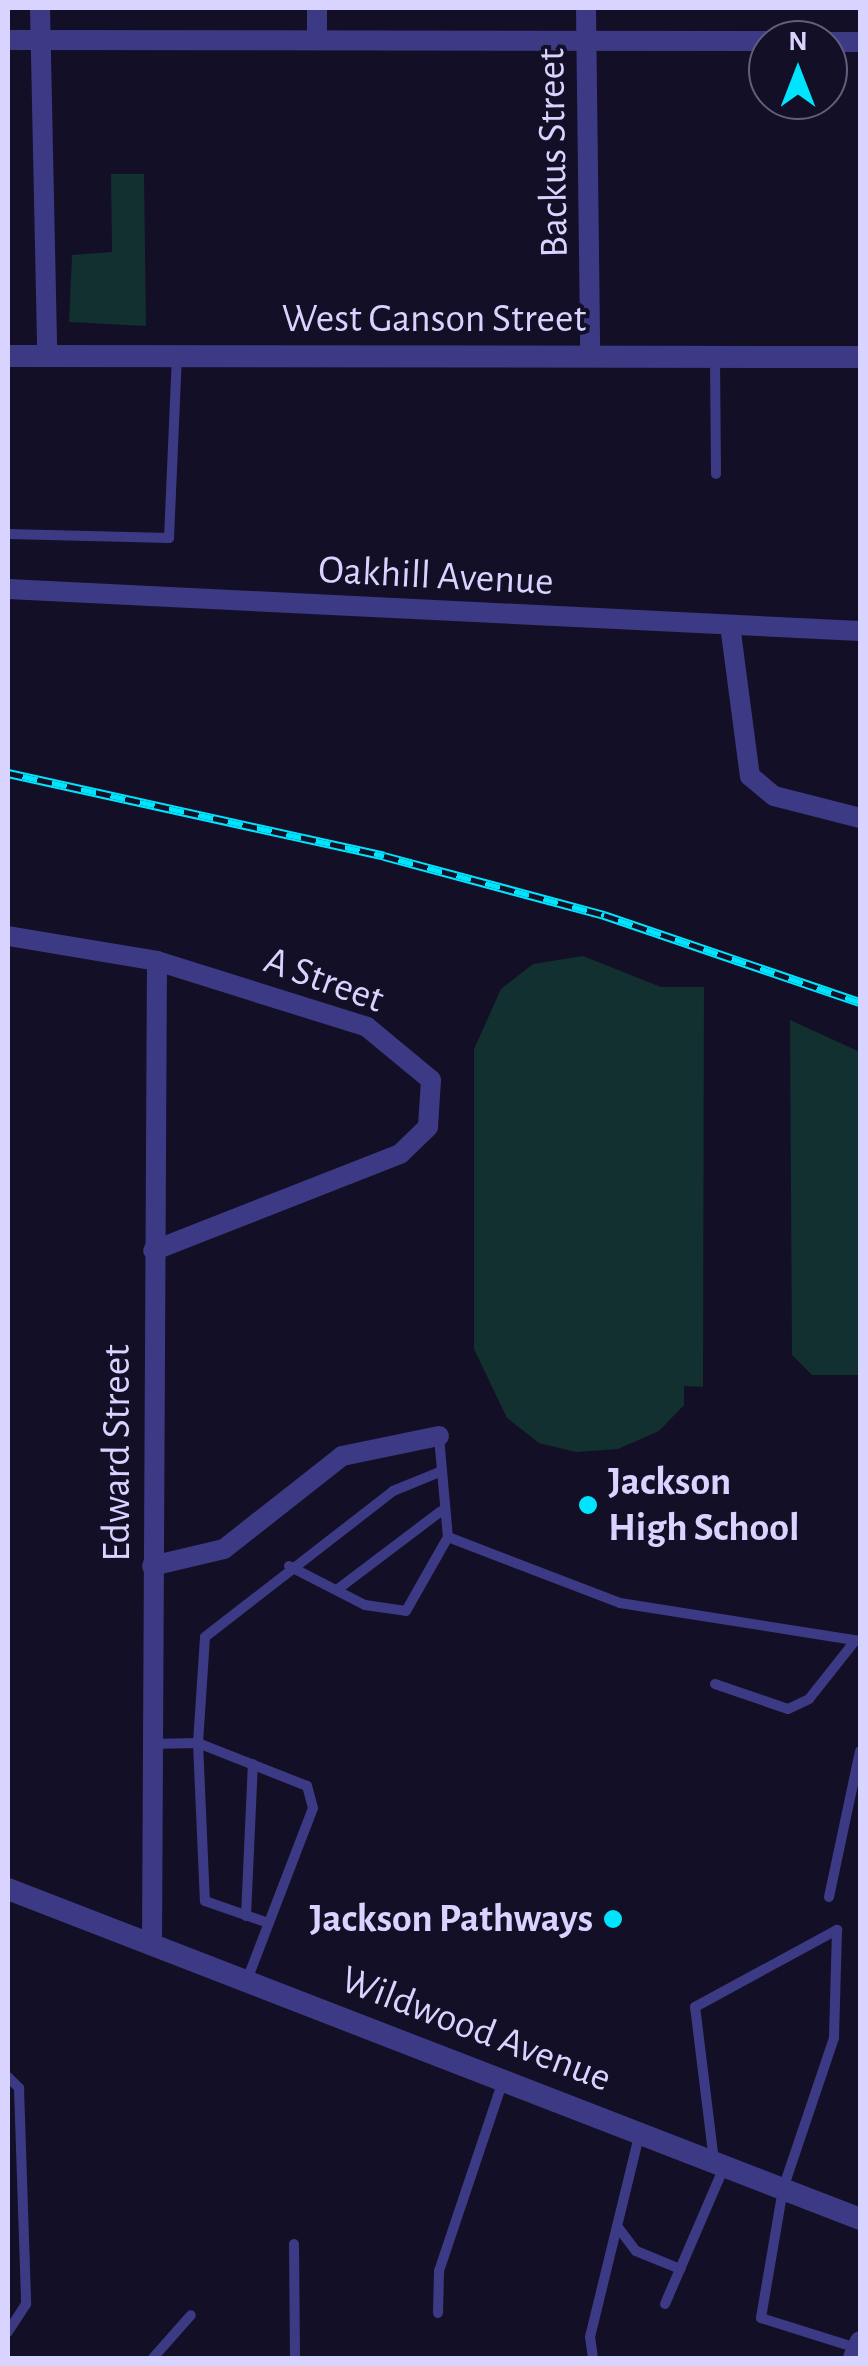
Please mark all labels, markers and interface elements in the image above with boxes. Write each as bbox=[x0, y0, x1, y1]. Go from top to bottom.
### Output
north arrow bbox=[748, 20, 848, 120]
text: N bbox=[788, 28, 808, 56]
street label: Backus Street bbox=[527, 48, 579, 258]
street label: West Ganson Street bbox=[282, 295, 586, 343]
street label: Oakhill Avenue bbox=[317, 546, 555, 606]
street label: A Street bbox=[258, 936, 390, 1024]
street label: Edward Street bbox=[93, 1344, 141, 1562]
place label: Jackson High School bbox=[608, 1458, 800, 1552]
marker: Jackson High School bbox=[577, 1494, 599, 1516]
place label: Jackson Pathways bbox=[310, 1895, 593, 1943]
marker: Jackson Pathways bbox=[602, 1908, 624, 1930]
street label: Wildwood Avenue bbox=[334, 1955, 618, 2103]

